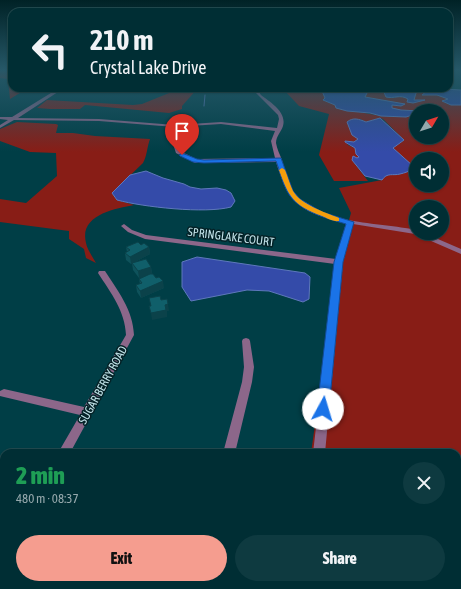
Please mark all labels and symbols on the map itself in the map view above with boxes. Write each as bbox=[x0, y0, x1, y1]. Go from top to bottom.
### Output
north arrow bbox=[409, 104, 449, 144]
pin bbox=[165, 114, 199, 155]
street label: SPRINGLAKE COURT bbox=[187, 225, 276, 249]
street label: SUGAR BERRY ROAD bbox=[76, 343, 130, 427]
position arrow bbox=[302, 388, 344, 430]

